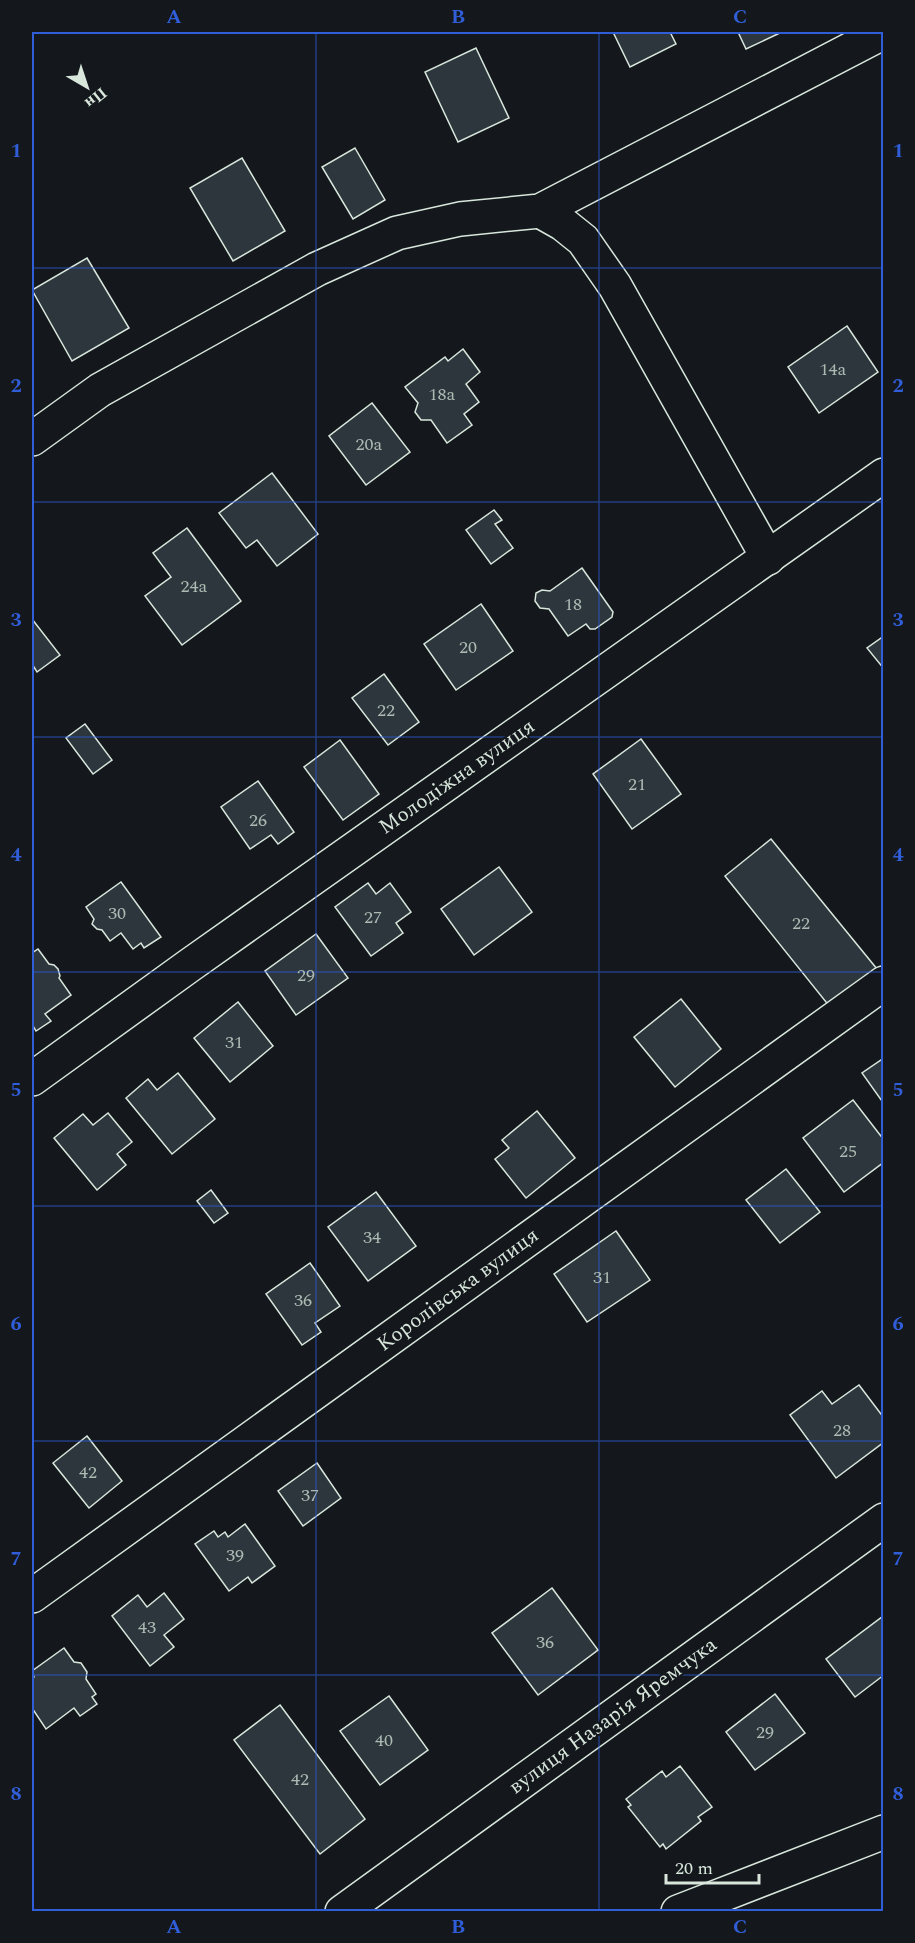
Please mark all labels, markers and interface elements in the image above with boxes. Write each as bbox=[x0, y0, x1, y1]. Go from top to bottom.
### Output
text: A bbox=[166, 2, 182, 32]
text: B bbox=[451, 2, 465, 32]
text: C bbox=[733, 2, 747, 32]
north arrow bbox=[57, 57, 117, 117]
text: Пн bbox=[79, 81, 112, 114]
text: 1 bbox=[10, 136, 22, 166]
text: 1 bbox=[892, 136, 904, 166]
house number: 14а bbox=[820, 356, 847, 383]
text: 2 bbox=[10, 371, 22, 401]
text: 2 bbox=[892, 371, 904, 401]
house number: 18а bbox=[429, 381, 456, 408]
house number: 20а bbox=[356, 431, 383, 458]
house number: 24а bbox=[181, 573, 208, 600]
house number: 18 bbox=[564, 591, 582, 618]
text: 3 bbox=[10, 605, 22, 635]
text: 3 bbox=[892, 605, 904, 635]
house number: 20 bbox=[459, 634, 477, 661]
house number: 22 bbox=[377, 697, 395, 724]
street label: Молодіжна вулиця bbox=[372, 711, 542, 843]
house number: 21 bbox=[628, 771, 646, 798]
house number: 26 bbox=[249, 807, 267, 834]
text: 4 bbox=[10, 840, 22, 870]
text: 4 bbox=[892, 840, 904, 870]
house number: 30 bbox=[108, 900, 126, 927]
house number: 27 bbox=[364, 904, 382, 931]
house number: 22 bbox=[792, 910, 810, 937]
house number: 29 bbox=[297, 962, 315, 989]
house number: 31 bbox=[225, 1029, 243, 1056]
text: 5 bbox=[10, 1075, 22, 1105]
text: 5 bbox=[892, 1075, 904, 1105]
house number: 25 bbox=[839, 1138, 857, 1165]
street label: Королівська вулиця bbox=[370, 1220, 546, 1360]
house number: 34 bbox=[363, 1224, 381, 1251]
house number: 31 bbox=[593, 1264, 611, 1291]
house number: 36 bbox=[294, 1287, 312, 1314]
text: 6 bbox=[10, 1309, 22, 1339]
text: 6 bbox=[892, 1309, 904, 1339]
house number: 28 bbox=[833, 1417, 851, 1444]
house number: 42 bbox=[79, 1459, 97, 1486]
house number: 37 bbox=[301, 1482, 319, 1509]
house number: 39 bbox=[226, 1542, 244, 1569]
text: 7 bbox=[10, 1544, 22, 1574]
text: 7 bbox=[892, 1544, 904, 1574]
house number: 43 bbox=[138, 1614, 156, 1641]
street label: вулиця Назарія Яремчука bbox=[502, 1629, 724, 1803]
house number: 36 bbox=[536, 1629, 554, 1656]
house number: 29 bbox=[756, 1719, 774, 1746]
house number: 40 bbox=[375, 1727, 393, 1754]
house number: 42 bbox=[291, 1766, 309, 1793]
text: 8 bbox=[10, 1779, 22, 1809]
text: 8 bbox=[892, 1779, 904, 1809]
scale bar bbox=[666, 1847, 759, 1885]
text: 20 m bbox=[675, 1855, 713, 1882]
text: A bbox=[166, 1912, 182, 1942]
text: B bbox=[451, 1912, 465, 1942]
text: C bbox=[733, 1912, 747, 1942]

